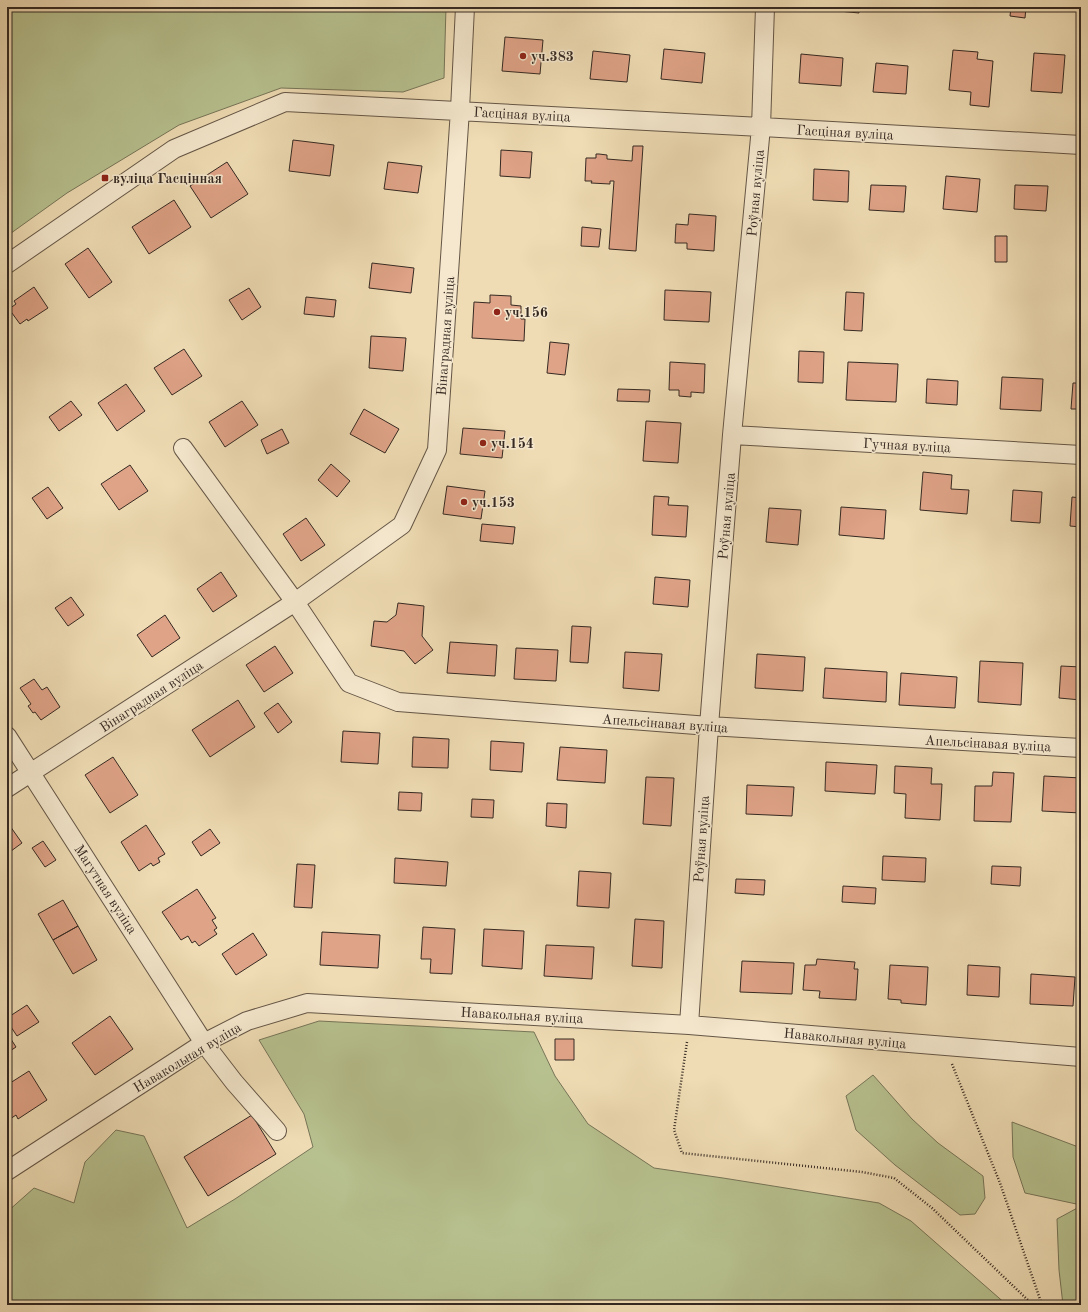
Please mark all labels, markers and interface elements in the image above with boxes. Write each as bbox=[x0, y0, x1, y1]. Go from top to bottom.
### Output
place label: уч.383 bbox=[531, 50, 574, 64]
marker: уч.383 bbox=[518, 51, 528, 61]
street label: Гасціная вуліца bbox=[473, 105, 571, 125]
street label: Гасціная вуліца bbox=[796, 123, 894, 143]
street label: Роўная вуліца bbox=[745, 149, 767, 237]
place label: вуліца Гасцінная bbox=[113, 172, 222, 186]
marker: вуліца Гасцінная bbox=[100, 173, 110, 183]
street label: Вінаградная вуліца bbox=[435, 276, 457, 396]
place label: уч.156 bbox=[505, 306, 548, 320]
marker: уч.156 bbox=[492, 307, 502, 317]
place label: уч.154 bbox=[491, 437, 534, 451]
street label: Гучная вуліца bbox=[863, 437, 951, 455]
marker: уч.154 bbox=[478, 438, 488, 448]
street label: Роўная вуліца bbox=[716, 472, 738, 560]
place label: уч.153 bbox=[472, 496, 515, 510]
marker: уч.153 bbox=[459, 497, 469, 507]
street label: Вінаградная вуліца bbox=[98, 658, 206, 735]
street label: Апельсінавая вуліца bbox=[601, 713, 729, 735]
street label: Апельсінавая вуліца bbox=[924, 734, 1052, 754]
street label: Роўная вуліца bbox=[692, 795, 712, 883]
street label: Магутная вуліца bbox=[71, 842, 139, 937]
street label: Навакольная вуліца bbox=[460, 1006, 584, 1026]
street label: Навакольная вуліца bbox=[131, 1020, 244, 1096]
street label: Навакольная вуліца bbox=[783, 1027, 907, 1051]

